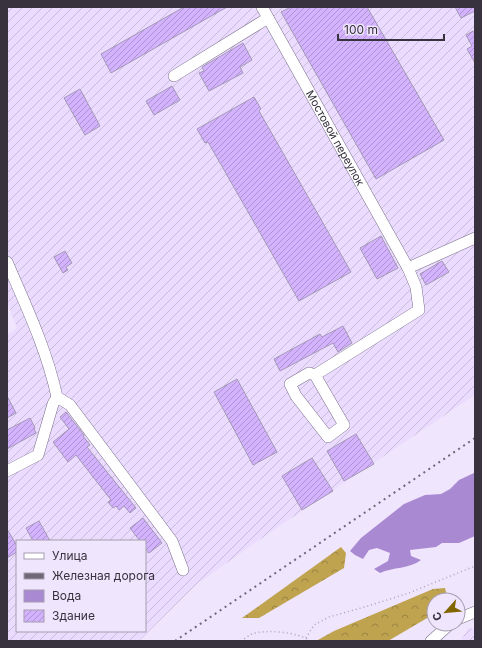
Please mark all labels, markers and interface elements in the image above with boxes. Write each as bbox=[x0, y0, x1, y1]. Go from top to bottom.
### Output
scale bar bbox=[338, 16, 444, 42]
text: 100 m bbox=[344, 22, 378, 37]
street label: Мостовой переулок bbox=[303, 88, 368, 188]
legend bbox=[16, 540, 146, 632]
text: Улица bbox=[52, 548, 87, 563]
text: Железная дорога bbox=[52, 568, 155, 583]
text: Вода bbox=[52, 588, 81, 603]
north arrow bbox=[426, 592, 466, 632]
text: Здание bbox=[52, 608, 95, 623]
text: С bbox=[429, 610, 445, 623]

